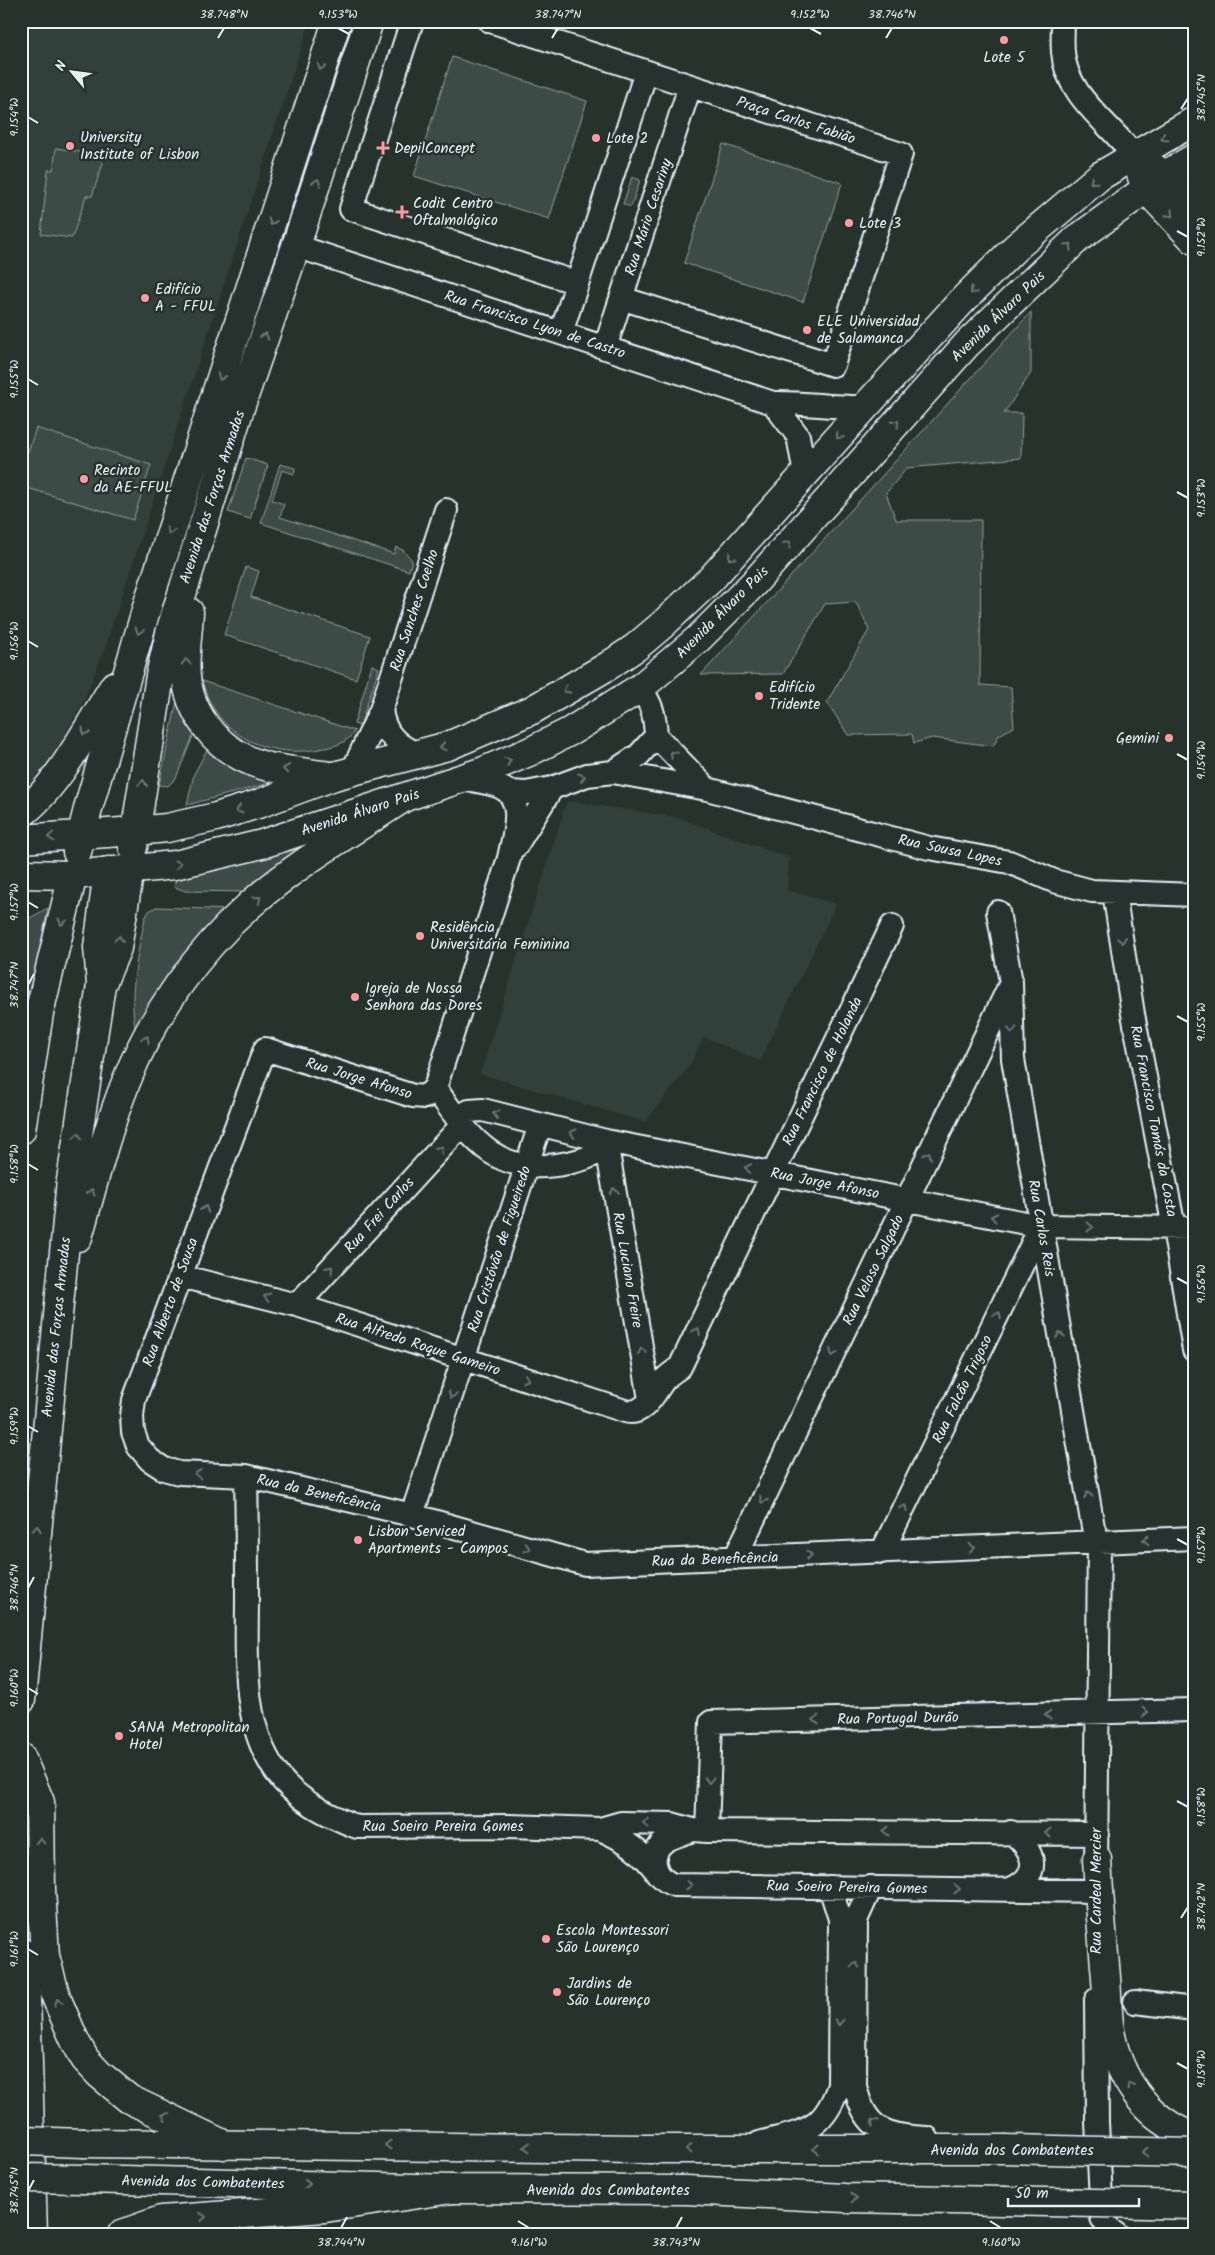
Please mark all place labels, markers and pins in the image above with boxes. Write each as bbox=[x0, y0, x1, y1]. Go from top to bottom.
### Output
marker: Lote 5 bbox=[998, 34, 1010, 46]
place label: Lote 5 bbox=[983, 46, 1026, 70]
place label: University Institute of Lisbon bbox=[80, 126, 199, 167]
place label: Lote 2 bbox=[606, 127, 648, 151]
marker: Lote 2 bbox=[590, 132, 602, 144]
place label: DepilConcept bbox=[394, 137, 475, 161]
marker: University Institute of Lisbon bbox=[64, 140, 76, 152]
marker: DepilConcept bbox=[376, 141, 390, 155]
place label: Codit Centro Oftalmológico bbox=[413, 192, 498, 233]
marker: Codit Centro Oftalmológico bbox=[395, 205, 409, 219]
place label: Lote 3 bbox=[859, 212, 902, 236]
marker: Lote 3 bbox=[843, 217, 855, 229]
place label: Edifício A - FFUL bbox=[155, 278, 216, 319]
marker: Edifício A - FFUL bbox=[139, 292, 151, 304]
place label: ELE Universidad de Salamanca bbox=[817, 310, 920, 351]
marker: ELE Universidad de Salamanca bbox=[801, 324, 813, 336]
place label: Recinto da AE-FFUL bbox=[94, 459, 172, 500]
marker: Recinto da AE-FFUL bbox=[78, 473, 90, 485]
place label: Edifício Tridente bbox=[769, 676, 821, 717]
marker: Edifício Tridente bbox=[753, 690, 765, 702]
place label: Gemini bbox=[1116, 727, 1160, 751]
marker: Gemini bbox=[1163, 732, 1175, 744]
place label: Residência Universitária Feminina bbox=[430, 916, 570, 957]
marker: Residência Universitária Feminina bbox=[414, 930, 426, 942]
place label: Igreja de Nossa Senhora das Dores bbox=[365, 977, 483, 1018]
marker: Igreja de Nossa Senhora das Dores bbox=[349, 991, 361, 1003]
place label: Lisbon Serviced Apartments - Campos bbox=[368, 1520, 509, 1561]
marker: Lisbon Serviced Apartments - Campos bbox=[352, 1534, 364, 1546]
place label: SANA Metropolitan Hotel bbox=[129, 1716, 250, 1757]
marker: SANA Metropolitan Hotel bbox=[113, 1730, 125, 1742]
place label: Escola Montessori São Lourenço bbox=[556, 1919, 670, 1960]
marker: Escola Montessori São Lourenço bbox=[540, 1933, 552, 1945]
place label: Jardins de São Lourenço bbox=[567, 1972, 650, 2013]
marker: Jardins de São Lourenço bbox=[551, 1986, 563, 1998]

